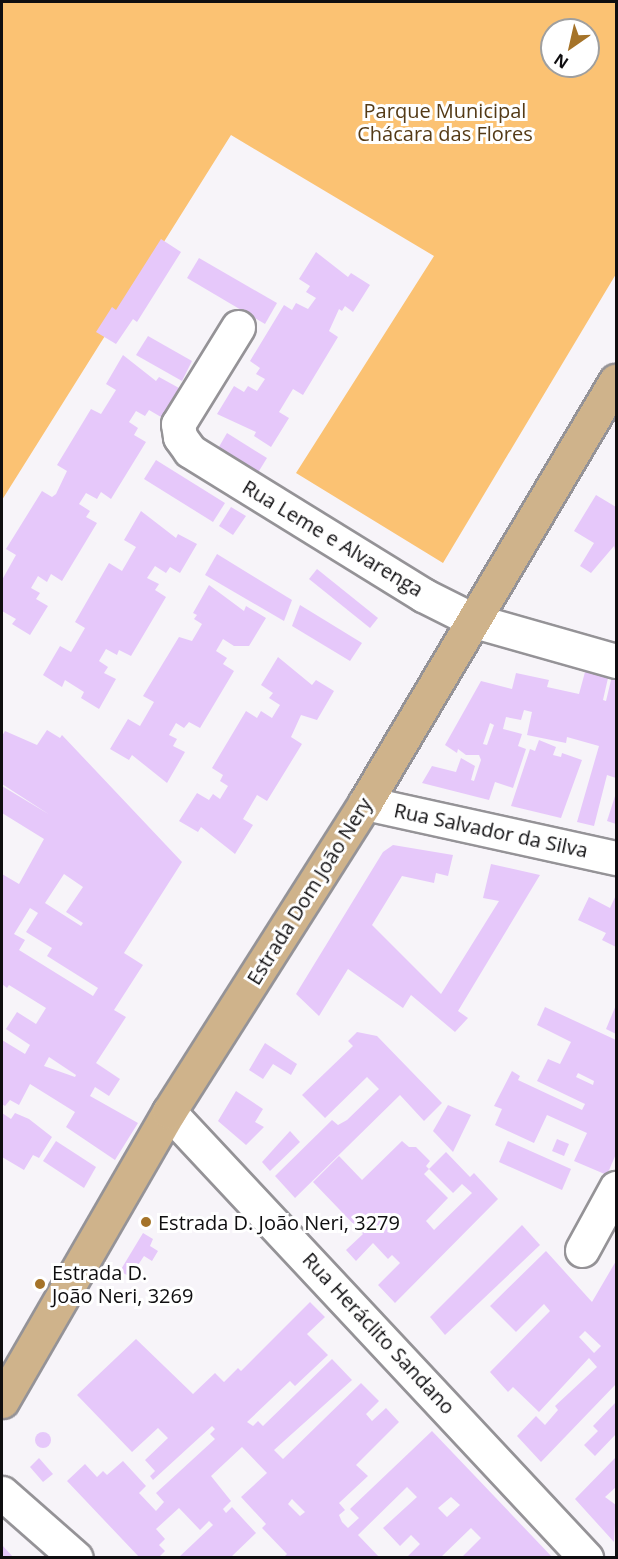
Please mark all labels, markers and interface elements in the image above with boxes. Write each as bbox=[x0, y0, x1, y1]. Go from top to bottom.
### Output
north arrow bbox=[540, 18, 600, 78]
text: N bbox=[550, 49, 573, 74]
park label: Parque Municipal Chácara das Flores bbox=[357, 99, 533, 146]
street label: Rua Leme e Alvarenga bbox=[238, 475, 428, 601]
street label: Estrada Dom João Nery bbox=[242, 793, 376, 989]
street label: Rua Salvador da Silva bbox=[392, 798, 590, 862]
place label: Estrada D. João Neri, 3279 bbox=[158, 1210, 400, 1234]
marker: Estrada D. João Neri, 3279 bbox=[139, 1215, 153, 1229]
street label: Rua Heráclito Sandano bbox=[298, 1247, 460, 1419]
place label: Estrada D. João Neri, 3269 bbox=[52, 1260, 193, 1307]
marker: Estrada D. João Neri, 3269 bbox=[33, 1277, 47, 1291]

